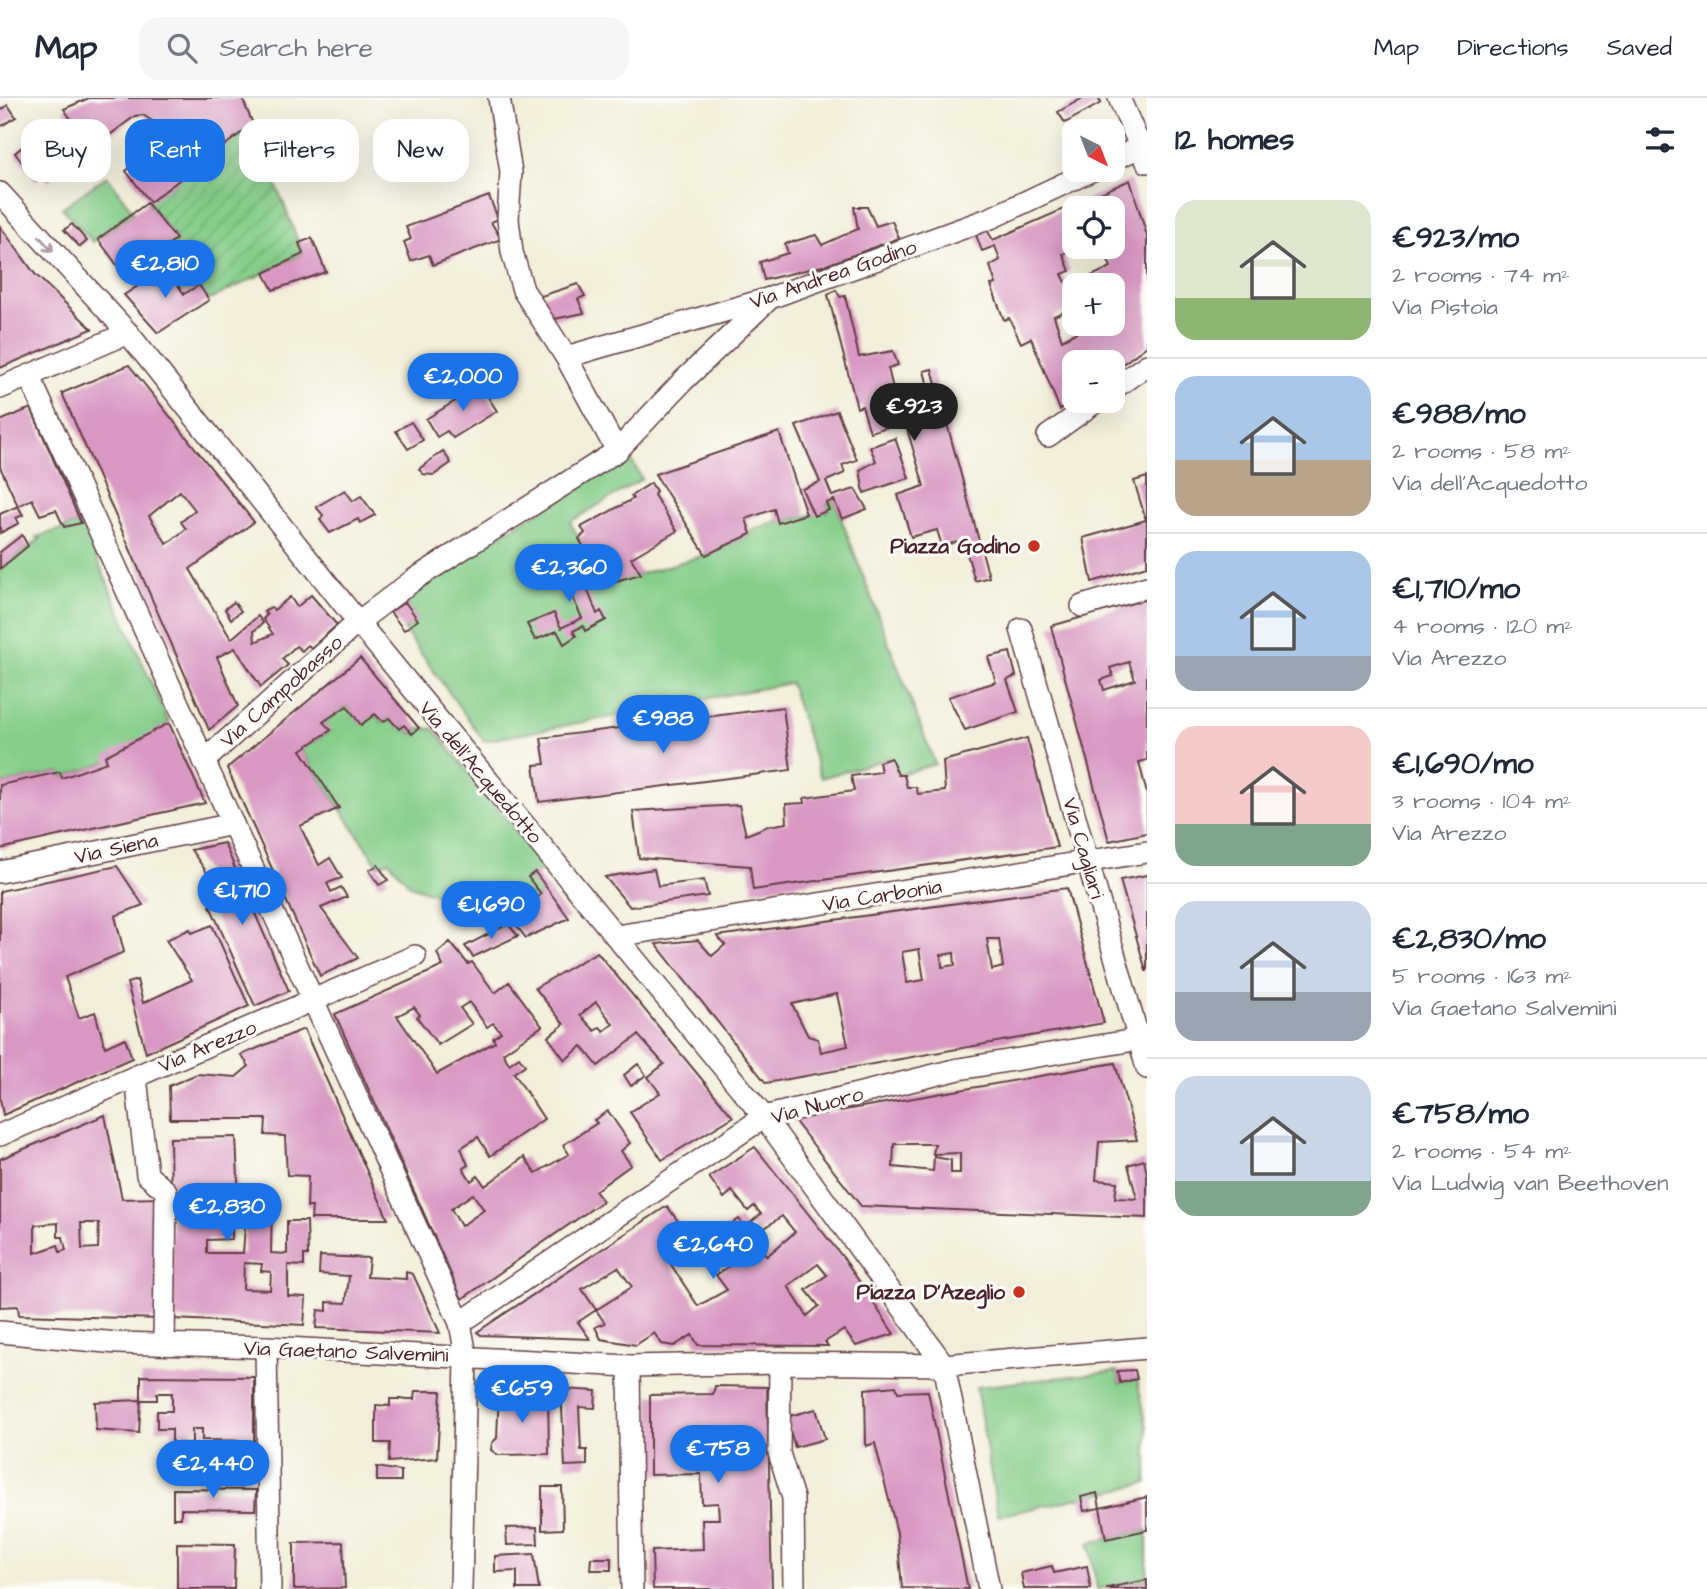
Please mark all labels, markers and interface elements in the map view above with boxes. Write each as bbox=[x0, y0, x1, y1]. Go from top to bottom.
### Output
search box bbox=[139, 17, 629, 80]
text: Map bbox=[35, 25, 97, 71]
icon: search bbox=[163, 29, 201, 67]
text: Search here bbox=[219, 30, 373, 66]
text: Map bbox=[1374, 31, 1419, 65]
text: Directions bbox=[1457, 31, 1569, 65]
text: Saved bbox=[1607, 31, 1672, 65]
chip: Buy bbox=[21, 119, 111, 182]
chip: Rent bbox=[125, 119, 225, 182]
chip: Filters bbox=[239, 119, 359, 182]
chip: New bbox=[373, 119, 469, 182]
north arrow bbox=[1062, 119, 1125, 182]
map controls bbox=[1062, 119, 1125, 413]
text: 12 homes bbox=[1175, 119, 1294, 161]
icon: filters bbox=[1641, 121, 1679, 159]
button: locate bbox=[1062, 196, 1125, 259]
text: €923/mo bbox=[1392, 217, 1519, 259]
icon: home bbox=[1231, 228, 1315, 312]
street label: Via Andrea Godino bbox=[746, 232, 921, 317]
one-way arrow bbox=[38, 235, 54, 253]
pin: €2,810 bbox=[108, 240, 222, 300]
text: €2,810 bbox=[131, 247, 199, 279]
text: 2 rooms · 74 m² bbox=[1392, 259, 1570, 291]
button: + bbox=[1062, 273, 1125, 336]
text: Via Pistoia bbox=[1392, 291, 1498, 323]
button: − bbox=[1062, 350, 1125, 413]
pin: €2,000 bbox=[406, 354, 520, 413]
text: €2,000 bbox=[423, 360, 503, 392]
pin: €923 bbox=[873, 384, 955, 443]
text: €923 bbox=[886, 390, 942, 422]
text: €988/mo bbox=[1392, 393, 1526, 435]
icon: home bbox=[1231, 404, 1315, 488]
text: 2 rooms · 58 m² bbox=[1392, 435, 1571, 467]
text: Via dell'Acquedotto bbox=[1392, 467, 1588, 499]
place label: Piazza Godino bbox=[890, 532, 1020, 561]
marker: Piazza Godino bbox=[1026, 538, 1042, 554]
pin: €2,360 bbox=[512, 545, 626, 604]
text: €2,360 bbox=[531, 551, 607, 583]
text: €1,710/mo bbox=[1392, 568, 1520, 610]
icon: home bbox=[1231, 579, 1315, 663]
text: 4 rooms · 120 m² bbox=[1392, 610, 1573, 642]
street label: Via Campobasso bbox=[214, 628, 350, 755]
text: Via Arezzo bbox=[1392, 642, 1506, 674]
street label: Via dell'Acquedotto bbox=[412, 695, 549, 850]
pin: €988 bbox=[622, 696, 704, 755]
text: €988 bbox=[632, 702, 694, 734]
text: €1,690/mo bbox=[1392, 743, 1534, 785]
icon: home bbox=[1231, 754, 1315, 838]
text: 3 rooms · 104 m² bbox=[1392, 785, 1571, 817]
street label: Via Cagliari bbox=[1053, 794, 1112, 903]
text: Via Arezzo bbox=[1392, 817, 1506, 849]
street label: Via Siena bbox=[72, 825, 161, 871]
pin: €1,710 bbox=[185, 868, 299, 927]
street label: Via Carbonia bbox=[820, 872, 944, 919]
text: €1,710 bbox=[214, 874, 270, 906]
pin: €1,690 bbox=[434, 882, 548, 941]
text: €1,690 bbox=[457, 888, 525, 920]
text: €2,830/mo bbox=[1392, 918, 1546, 960]
icon: home bbox=[1231, 929, 1315, 1013]
text: 5 rooms · 163 m² bbox=[1392, 960, 1572, 992]
text: Via Gaetano Salvemini bbox=[1392, 992, 1616, 1024]
street label: Via Arezzo bbox=[153, 1013, 261, 1080]
street label: Via Nuoro bbox=[768, 1079, 867, 1132]
text: €758/mo bbox=[1392, 1093, 1529, 1135]
icon: home bbox=[1231, 1104, 1315, 1188]
text: 2 rooms · 54 m² bbox=[1392, 1135, 1572, 1167]
text: Via Ludwig van Beethoven bbox=[1392, 1167, 1668, 1199]
pin: €2,830 bbox=[170, 1184, 284, 1243]
text: €2,830 bbox=[189, 1190, 265, 1222]
pin: €2,640 bbox=[656, 1222, 770, 1281]
text: €2,640 bbox=[673, 1228, 753, 1260]
place label: Piazza D'Azeglio bbox=[857, 1278, 1005, 1309]
marker: Piazza D'Azeglio bbox=[1011, 1284, 1027, 1300]
street label: Via Gaetano Salvemini bbox=[243, 1333, 449, 1370]
pin: €659 bbox=[481, 1366, 563, 1425]
text: €659 bbox=[491, 1372, 553, 1404]
pin: €758 bbox=[677, 1426, 759, 1485]
text: €758 bbox=[686, 1432, 750, 1464]
pin: €2,440 bbox=[156, 1440, 270, 1500]
text: €2,440 bbox=[172, 1447, 254, 1479]

